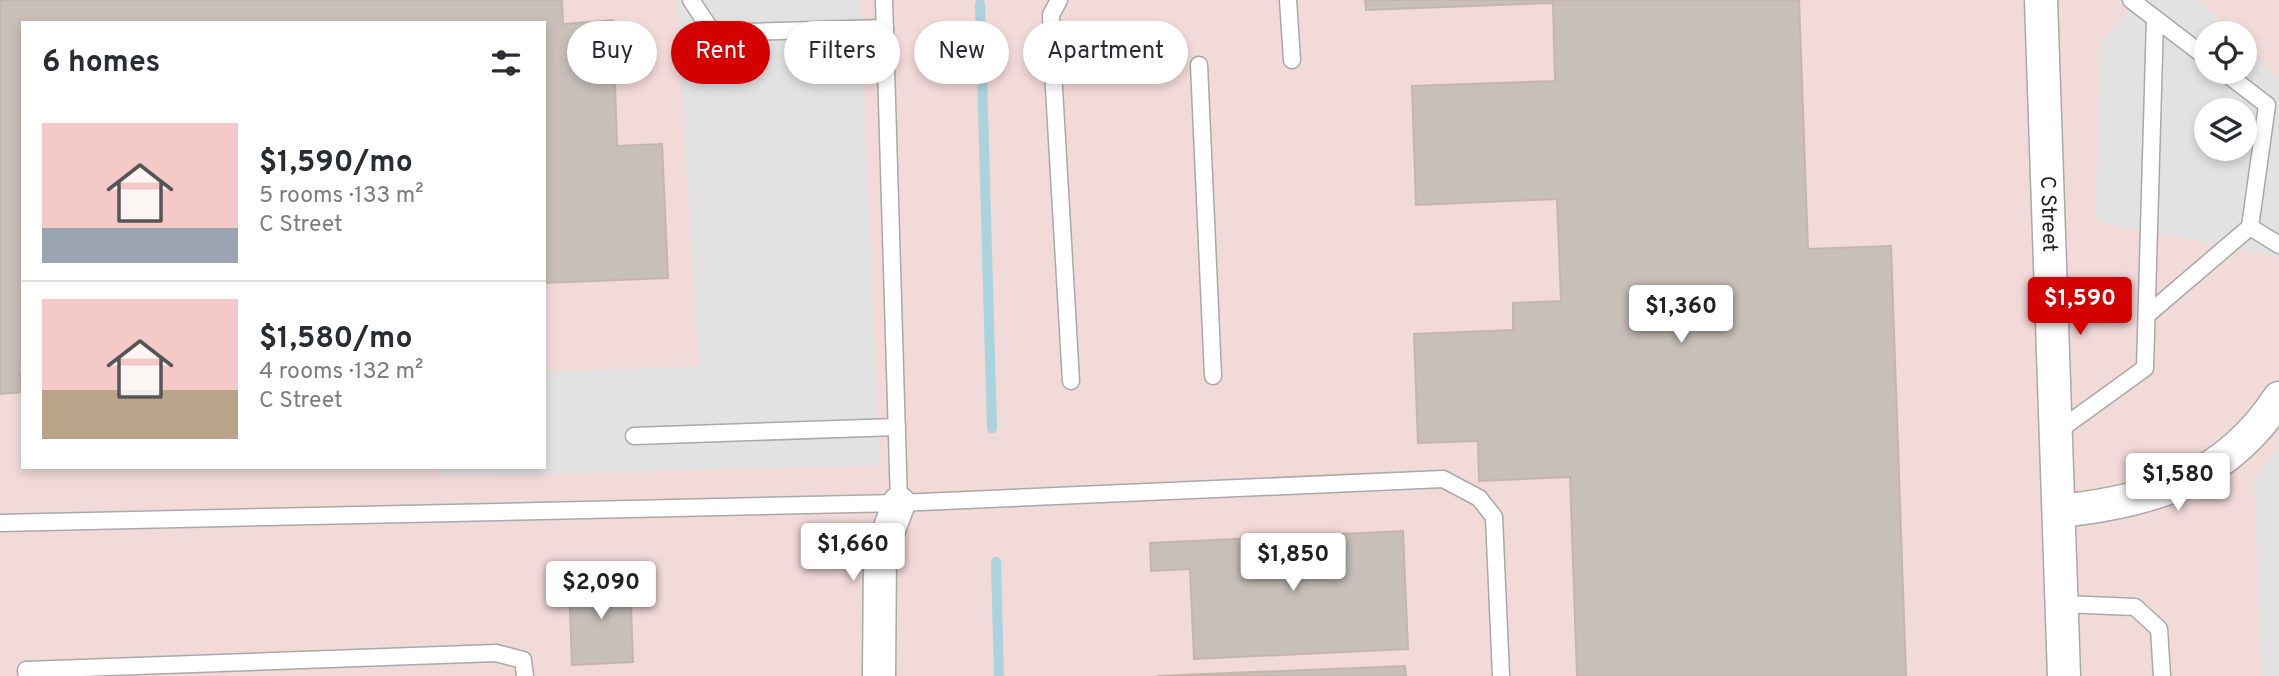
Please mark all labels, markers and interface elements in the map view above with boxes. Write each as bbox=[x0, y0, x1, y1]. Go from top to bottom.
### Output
chip: Buy bbox=[567, 21, 657, 84]
chip: Rent bbox=[671, 21, 770, 84]
chip: Filters bbox=[784, 21, 900, 84]
chip: New bbox=[914, 21, 1009, 84]
chip: Apartment bbox=[1023, 21, 1188, 84]
map controls bbox=[2194, 21, 2257, 161]
button: locate bbox=[2194, 21, 2257, 84]
icon: filters bbox=[487, 44, 525, 82]
text: 6 homes bbox=[42, 45, 160, 82]
button: layers bbox=[2194, 98, 2257, 161]
text: $1,590/mo bbox=[259, 145, 413, 182]
icon: home bbox=[98, 151, 182, 235]
street label: C Street bbox=[2033, 175, 2063, 253]
text: 5 rooms · 133 m² bbox=[259, 182, 424, 211]
text: C Street bbox=[259, 211, 343, 240]
pin: $1,590 bbox=[2023, 278, 2137, 337]
text: $1,590 bbox=[2044, 285, 2116, 314]
pin: $1,360 bbox=[1624, 286, 1738, 345]
text: $1,360 bbox=[1645, 293, 1717, 322]
text: $1,580/mo bbox=[259, 321, 413, 358]
icon: home bbox=[98, 327, 182, 411]
text: 4 rooms · 132 m² bbox=[259, 358, 423, 387]
text: C Street bbox=[259, 387, 343, 416]
pin: $1,580 bbox=[2121, 454, 2235, 513]
text: $1,580 bbox=[2142, 461, 2214, 490]
pin: $1,660 bbox=[796, 524, 910, 583]
text: $1,660 bbox=[817, 531, 889, 560]
pin: $1,850 bbox=[1236, 534, 1350, 593]
text: $1,850 bbox=[1257, 541, 1329, 570]
pin: $2,090 bbox=[544, 562, 658, 621]
text: $2,090 bbox=[562, 569, 640, 598]

